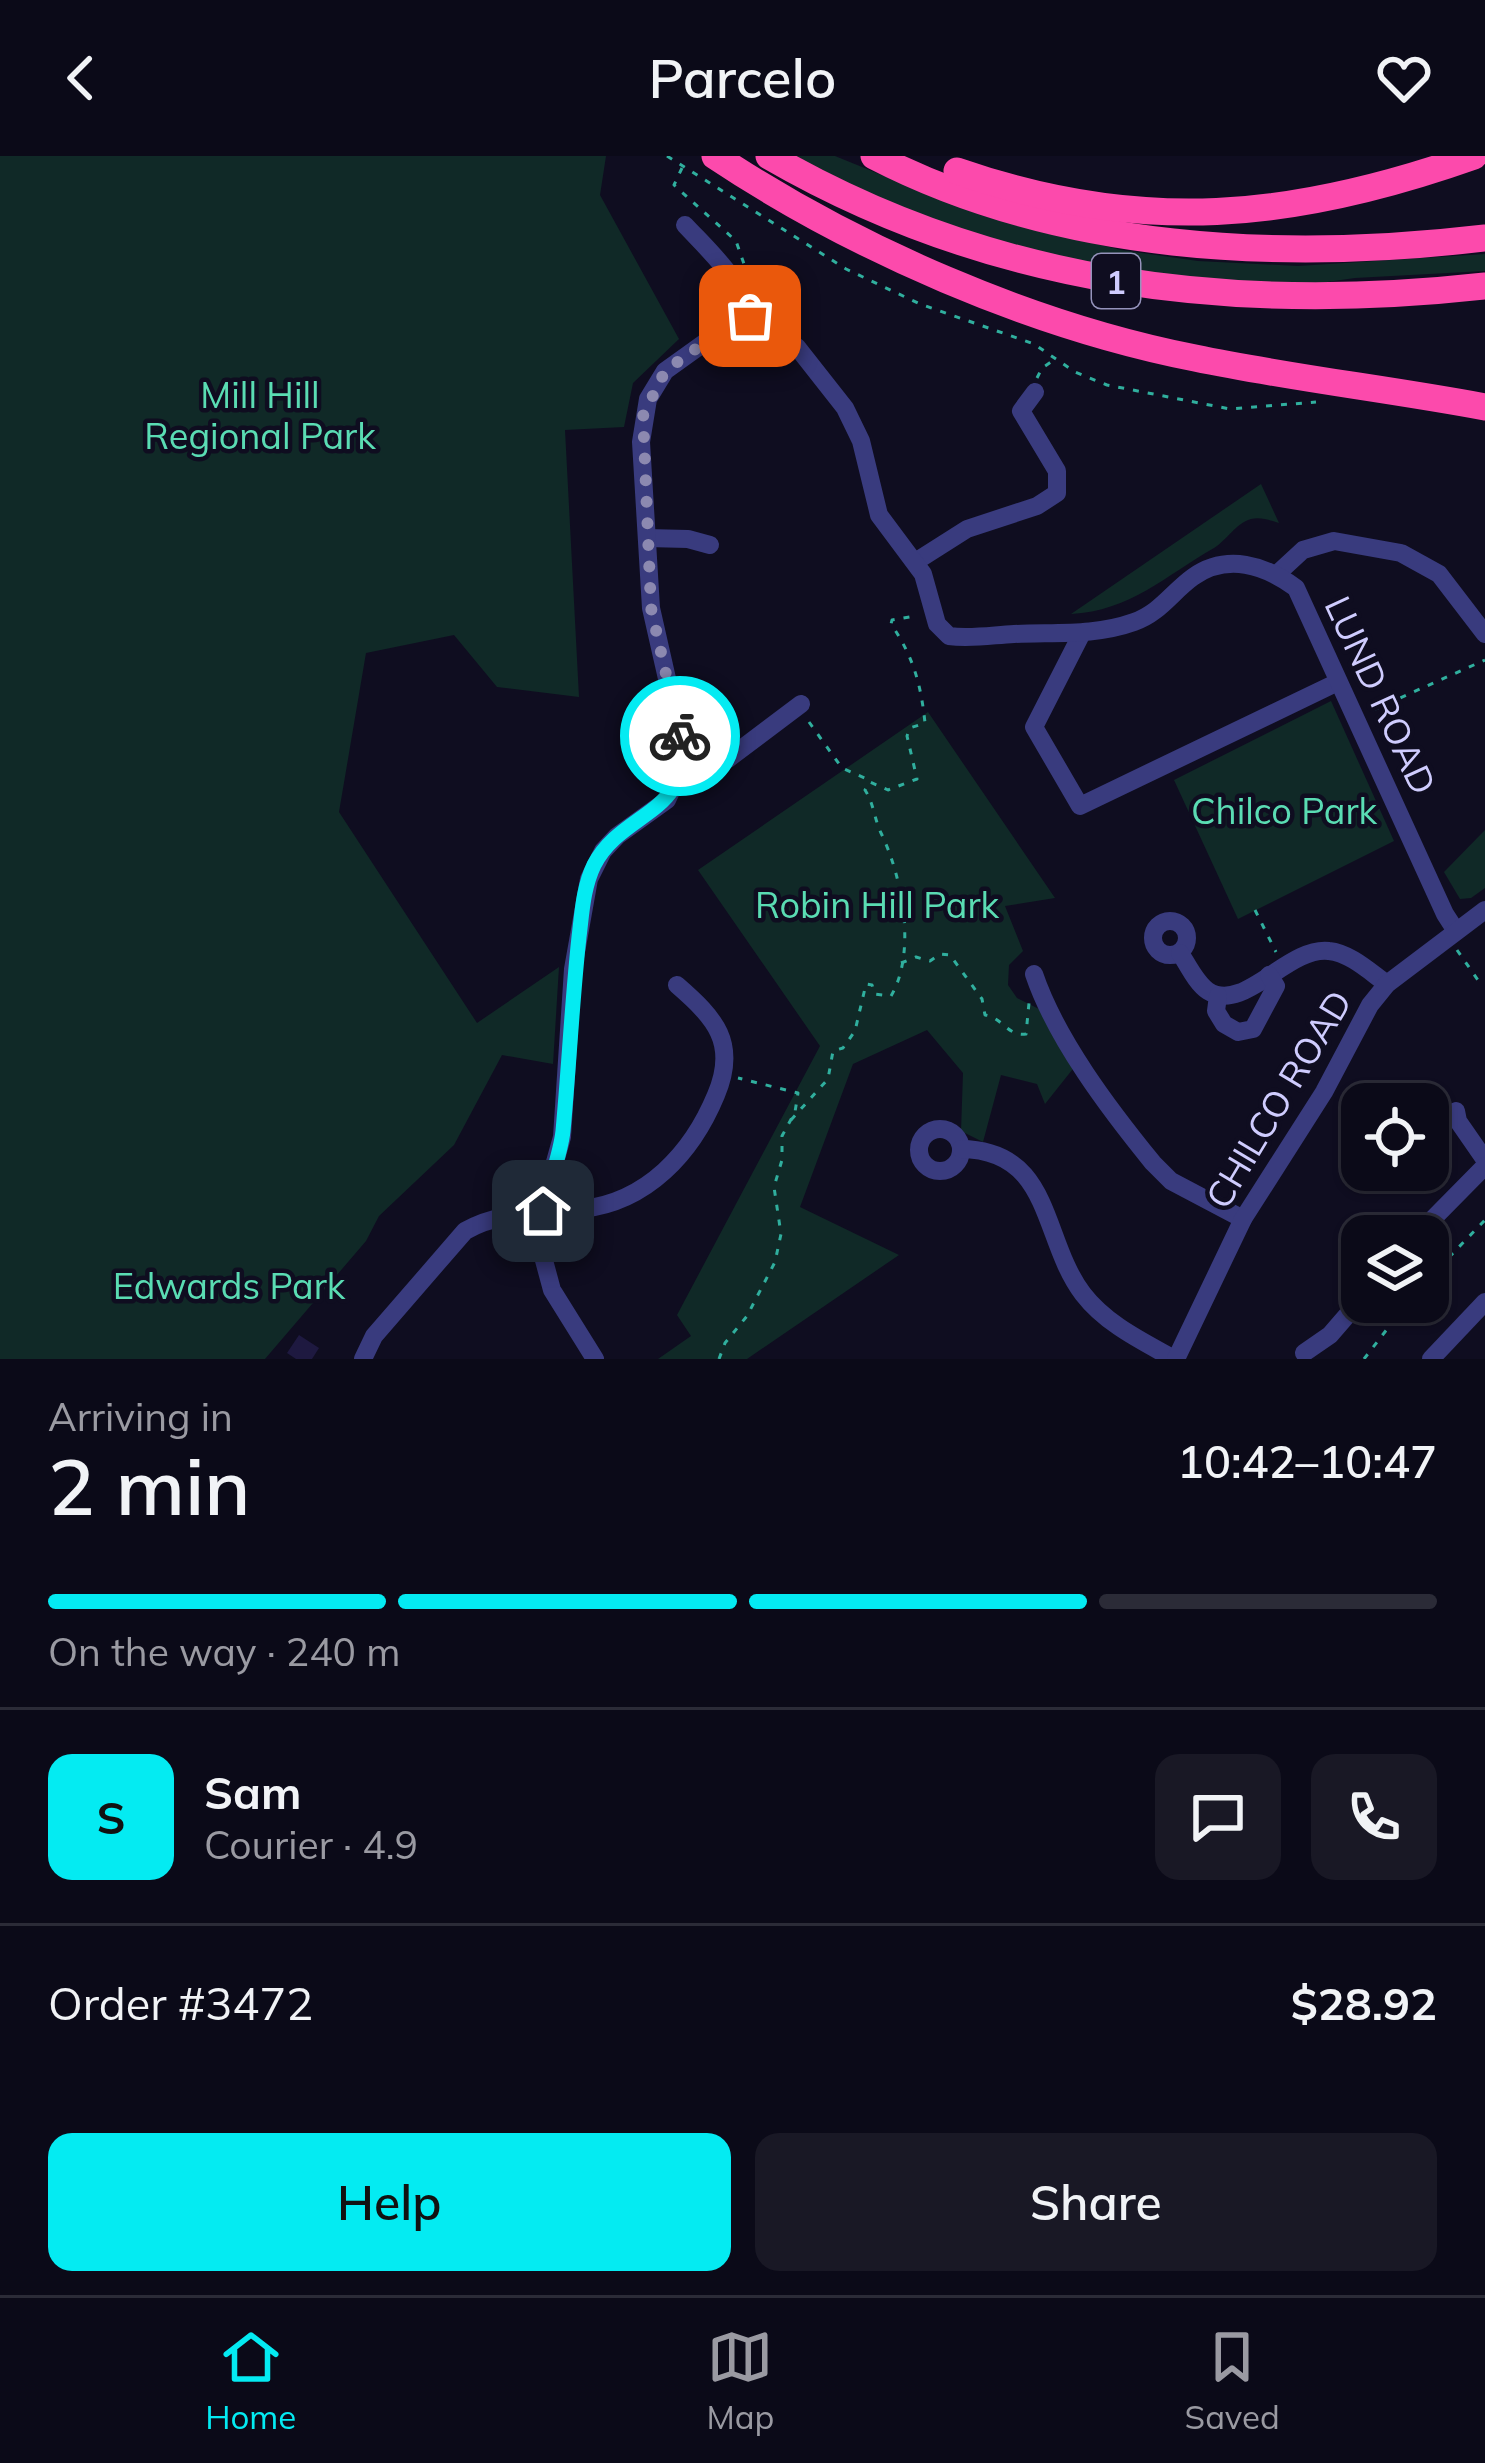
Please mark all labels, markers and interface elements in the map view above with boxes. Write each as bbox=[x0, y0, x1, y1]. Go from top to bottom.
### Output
text: Parcelo bbox=[649, 44, 836, 112]
icon: back bbox=[48, 45, 114, 111]
icon: heart bbox=[1371, 45, 1437, 111]
road number: 1 bbox=[1092, 254, 1140, 308]
pin bbox=[699, 265, 801, 367]
icon: bag bbox=[717, 283, 783, 349]
park label: Mill Hill Regional Park bbox=[144, 372, 376, 458]
street label: LUND ROAD bbox=[1315, 589, 1447, 801]
courier bbox=[620, 676, 740, 796]
icon: bike bbox=[647, 703, 713, 769]
park label: Chilco Park bbox=[1191, 788, 1377, 833]
park label: Robin Hill Park bbox=[755, 882, 1000, 927]
street label: CHILCO ROAD bbox=[1195, 982, 1361, 1216]
map controls bbox=[1341, 1083, 1449, 1323]
button: locate bbox=[1341, 1083, 1449, 1191]
pin bbox=[492, 1160, 594, 1262]
icon: home bbox=[510, 1178, 576, 1244]
button: layers bbox=[1341, 1215, 1449, 1323]
park label: Edwards Park bbox=[113, 1263, 346, 1308]
text: Arriving in bbox=[48, 1392, 233, 1441]
text: 10:42–10:47 bbox=[1177, 1433, 1437, 1489]
text: 2 min bbox=[48, 1437, 251, 1535]
text: On the way · 240 m bbox=[48, 1627, 400, 1676]
button: chat bbox=[1155, 1754, 1281, 1880]
button: phone bbox=[1311, 1754, 1437, 1880]
text: Sam bbox=[204, 1764, 301, 1820]
text: S bbox=[96, 1789, 126, 1845]
text: Courier · 4.9 bbox=[204, 1820, 418, 1869]
text: Order #3472 bbox=[48, 1975, 313, 2031]
text: $28.92 bbox=[1291, 1975, 1437, 2031]
button: Help bbox=[48, 2133, 731, 2271]
button: Share bbox=[755, 2133, 1437, 2271]
tab: Home bbox=[205, 2324, 296, 2437]
tab: Map bbox=[706, 2324, 774, 2437]
tab: Saved bbox=[1185, 2324, 1280, 2437]

